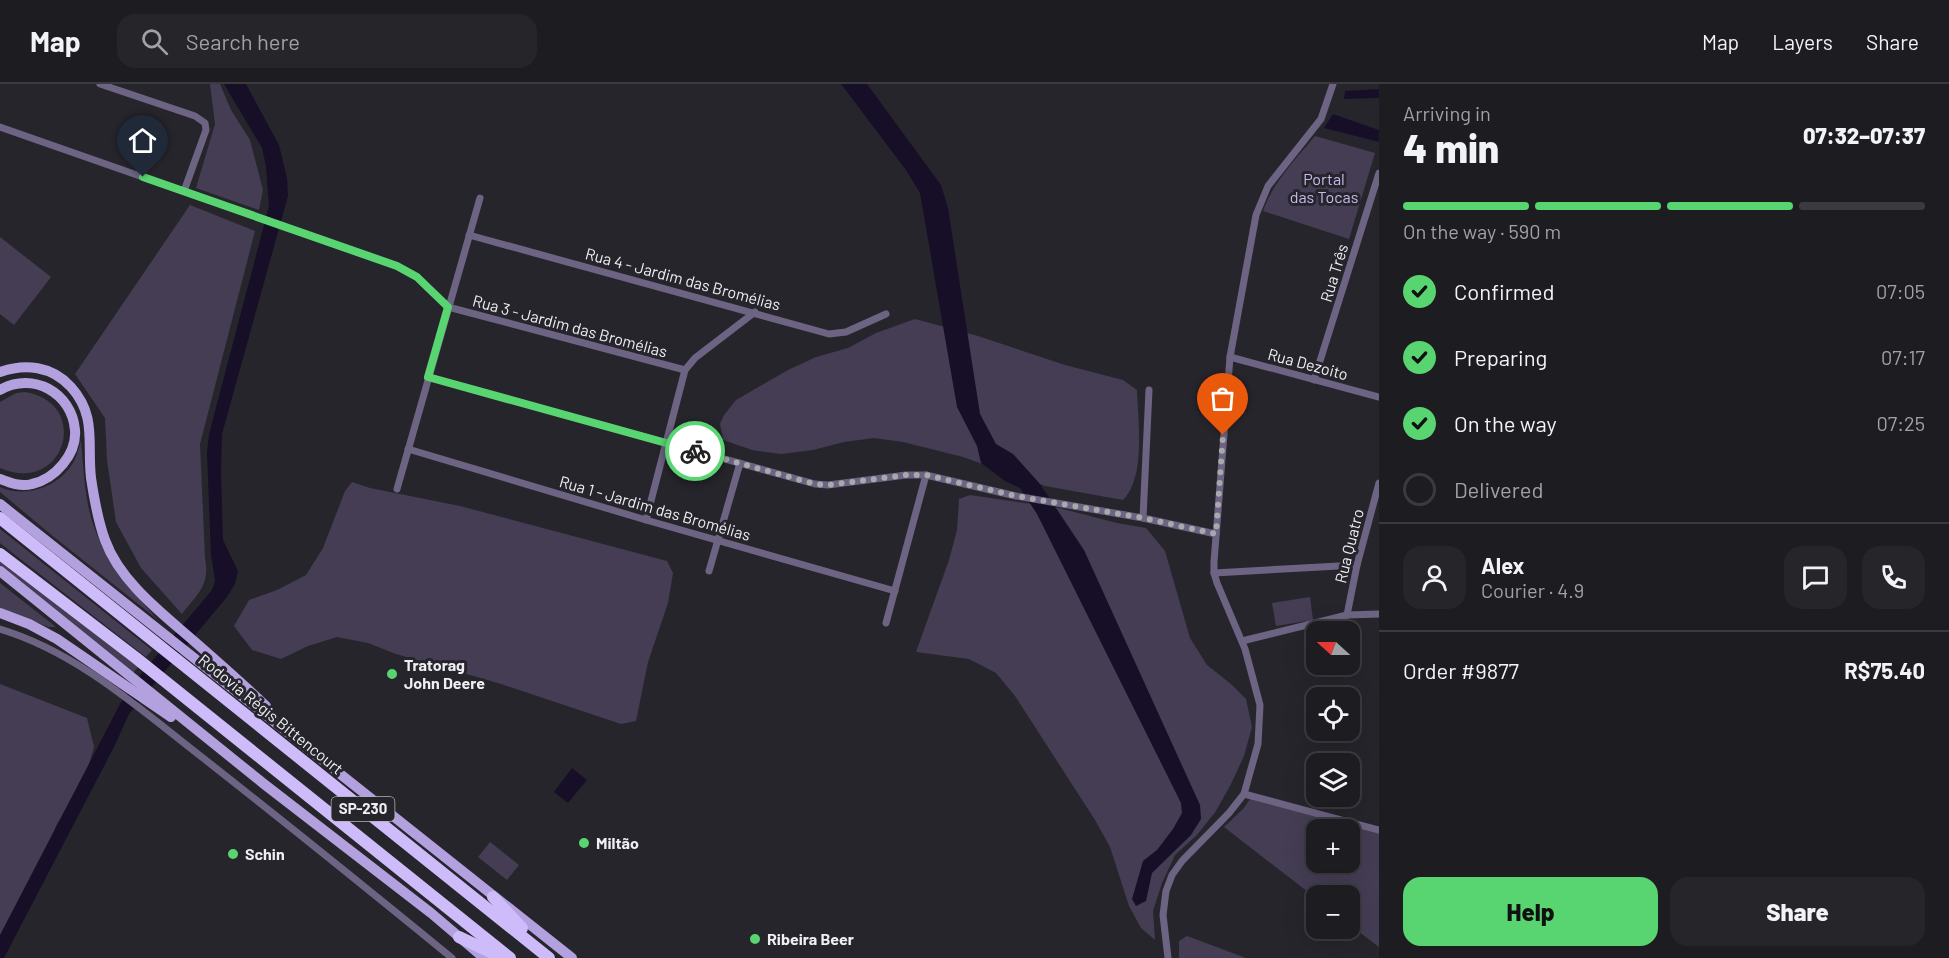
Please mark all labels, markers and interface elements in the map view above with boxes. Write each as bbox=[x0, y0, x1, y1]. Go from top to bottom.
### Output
search box bbox=[117, 14, 537, 68]
text: Map bbox=[30, 24, 81, 58]
icon: search bbox=[138, 25, 171, 58]
text: Search here bbox=[186, 28, 300, 54]
text: Map bbox=[1702, 29, 1739, 54]
text: Layers bbox=[1772, 29, 1833, 54]
text: Share bbox=[1866, 29, 1919, 54]
text: Arriving in bbox=[1403, 101, 1491, 125]
pin bbox=[117, 115, 168, 177]
text: 07:32–07:37 bbox=[1803, 122, 1925, 148]
icon: home bbox=[126, 124, 159, 157]
text: 4 min bbox=[1403, 124, 1499, 171]
park label: Portal das Tocas bbox=[1290, 169, 1358, 206]
text: On the way · 590 m bbox=[1403, 219, 1561, 243]
street label: Rua Três bbox=[1316, 241, 1351, 304]
street label: Rua 4 - Jardim das Bromélias bbox=[583, 243, 783, 314]
icon: check bbox=[1403, 275, 1436, 308]
text: Confirmed bbox=[1454, 278, 1554, 304]
text: 07:05 bbox=[1876, 279, 1925, 303]
street label: Rua 3 - Jardim das Bromélias bbox=[471, 290, 670, 361]
icon: check bbox=[1403, 341, 1436, 374]
street label: Rua Dezoito bbox=[1266, 344, 1350, 383]
text: Preparing bbox=[1454, 344, 1547, 370]
text: 07:17 bbox=[1881, 345, 1925, 369]
pin bbox=[1197, 373, 1248, 435]
icon: bag bbox=[1206, 382, 1239, 415]
icon: check bbox=[1403, 407, 1436, 440]
text: On the way bbox=[1454, 410, 1557, 436]
text: 07:25 bbox=[1876, 411, 1925, 435]
courier bbox=[665, 421, 725, 481]
icon: bike bbox=[679, 435, 712, 468]
street label: Rua 1 - Jardim das Bromélias bbox=[557, 471, 753, 544]
text: Delivered bbox=[1454, 476, 1543, 502]
street label: Rua Quatro bbox=[1330, 507, 1367, 585]
button: person bbox=[1403, 546, 1466, 609]
button: chat bbox=[1784, 546, 1847, 609]
button: phone bbox=[1862, 546, 1925, 609]
text: Alex bbox=[1481, 552, 1524, 578]
text: Courier · 4.9 bbox=[1481, 578, 1584, 602]
north arrow bbox=[1306, 621, 1360, 675]
map controls bbox=[1306, 621, 1360, 939]
street label: Rodovia Régis Bittencourt bbox=[195, 649, 347, 778]
place label: Tratorag John Deere bbox=[404, 655, 485, 692]
text: Order #9877 bbox=[1403, 657, 1519, 683]
text: R$75.40 bbox=[1844, 657, 1925, 683]
marker: Tratorag John Deere bbox=[385, 667, 399, 681]
button: locate bbox=[1306, 687, 1360, 741]
button: layers bbox=[1306, 753, 1360, 807]
road number: SP-230 bbox=[332, 797, 394, 821]
button: + bbox=[1306, 819, 1360, 873]
place label: Miltão bbox=[596, 833, 639, 852]
marker: Miltão bbox=[577, 836, 591, 850]
place label: Schin bbox=[245, 844, 285, 863]
marker: Schin bbox=[226, 847, 240, 861]
button: Help bbox=[1403, 877, 1658, 946]
button: Share bbox=[1670, 877, 1925, 946]
button: − bbox=[1306, 885, 1360, 939]
place label: Ribeira Beer bbox=[767, 929, 854, 948]
marker: Ribeira Beer bbox=[748, 932, 762, 946]

